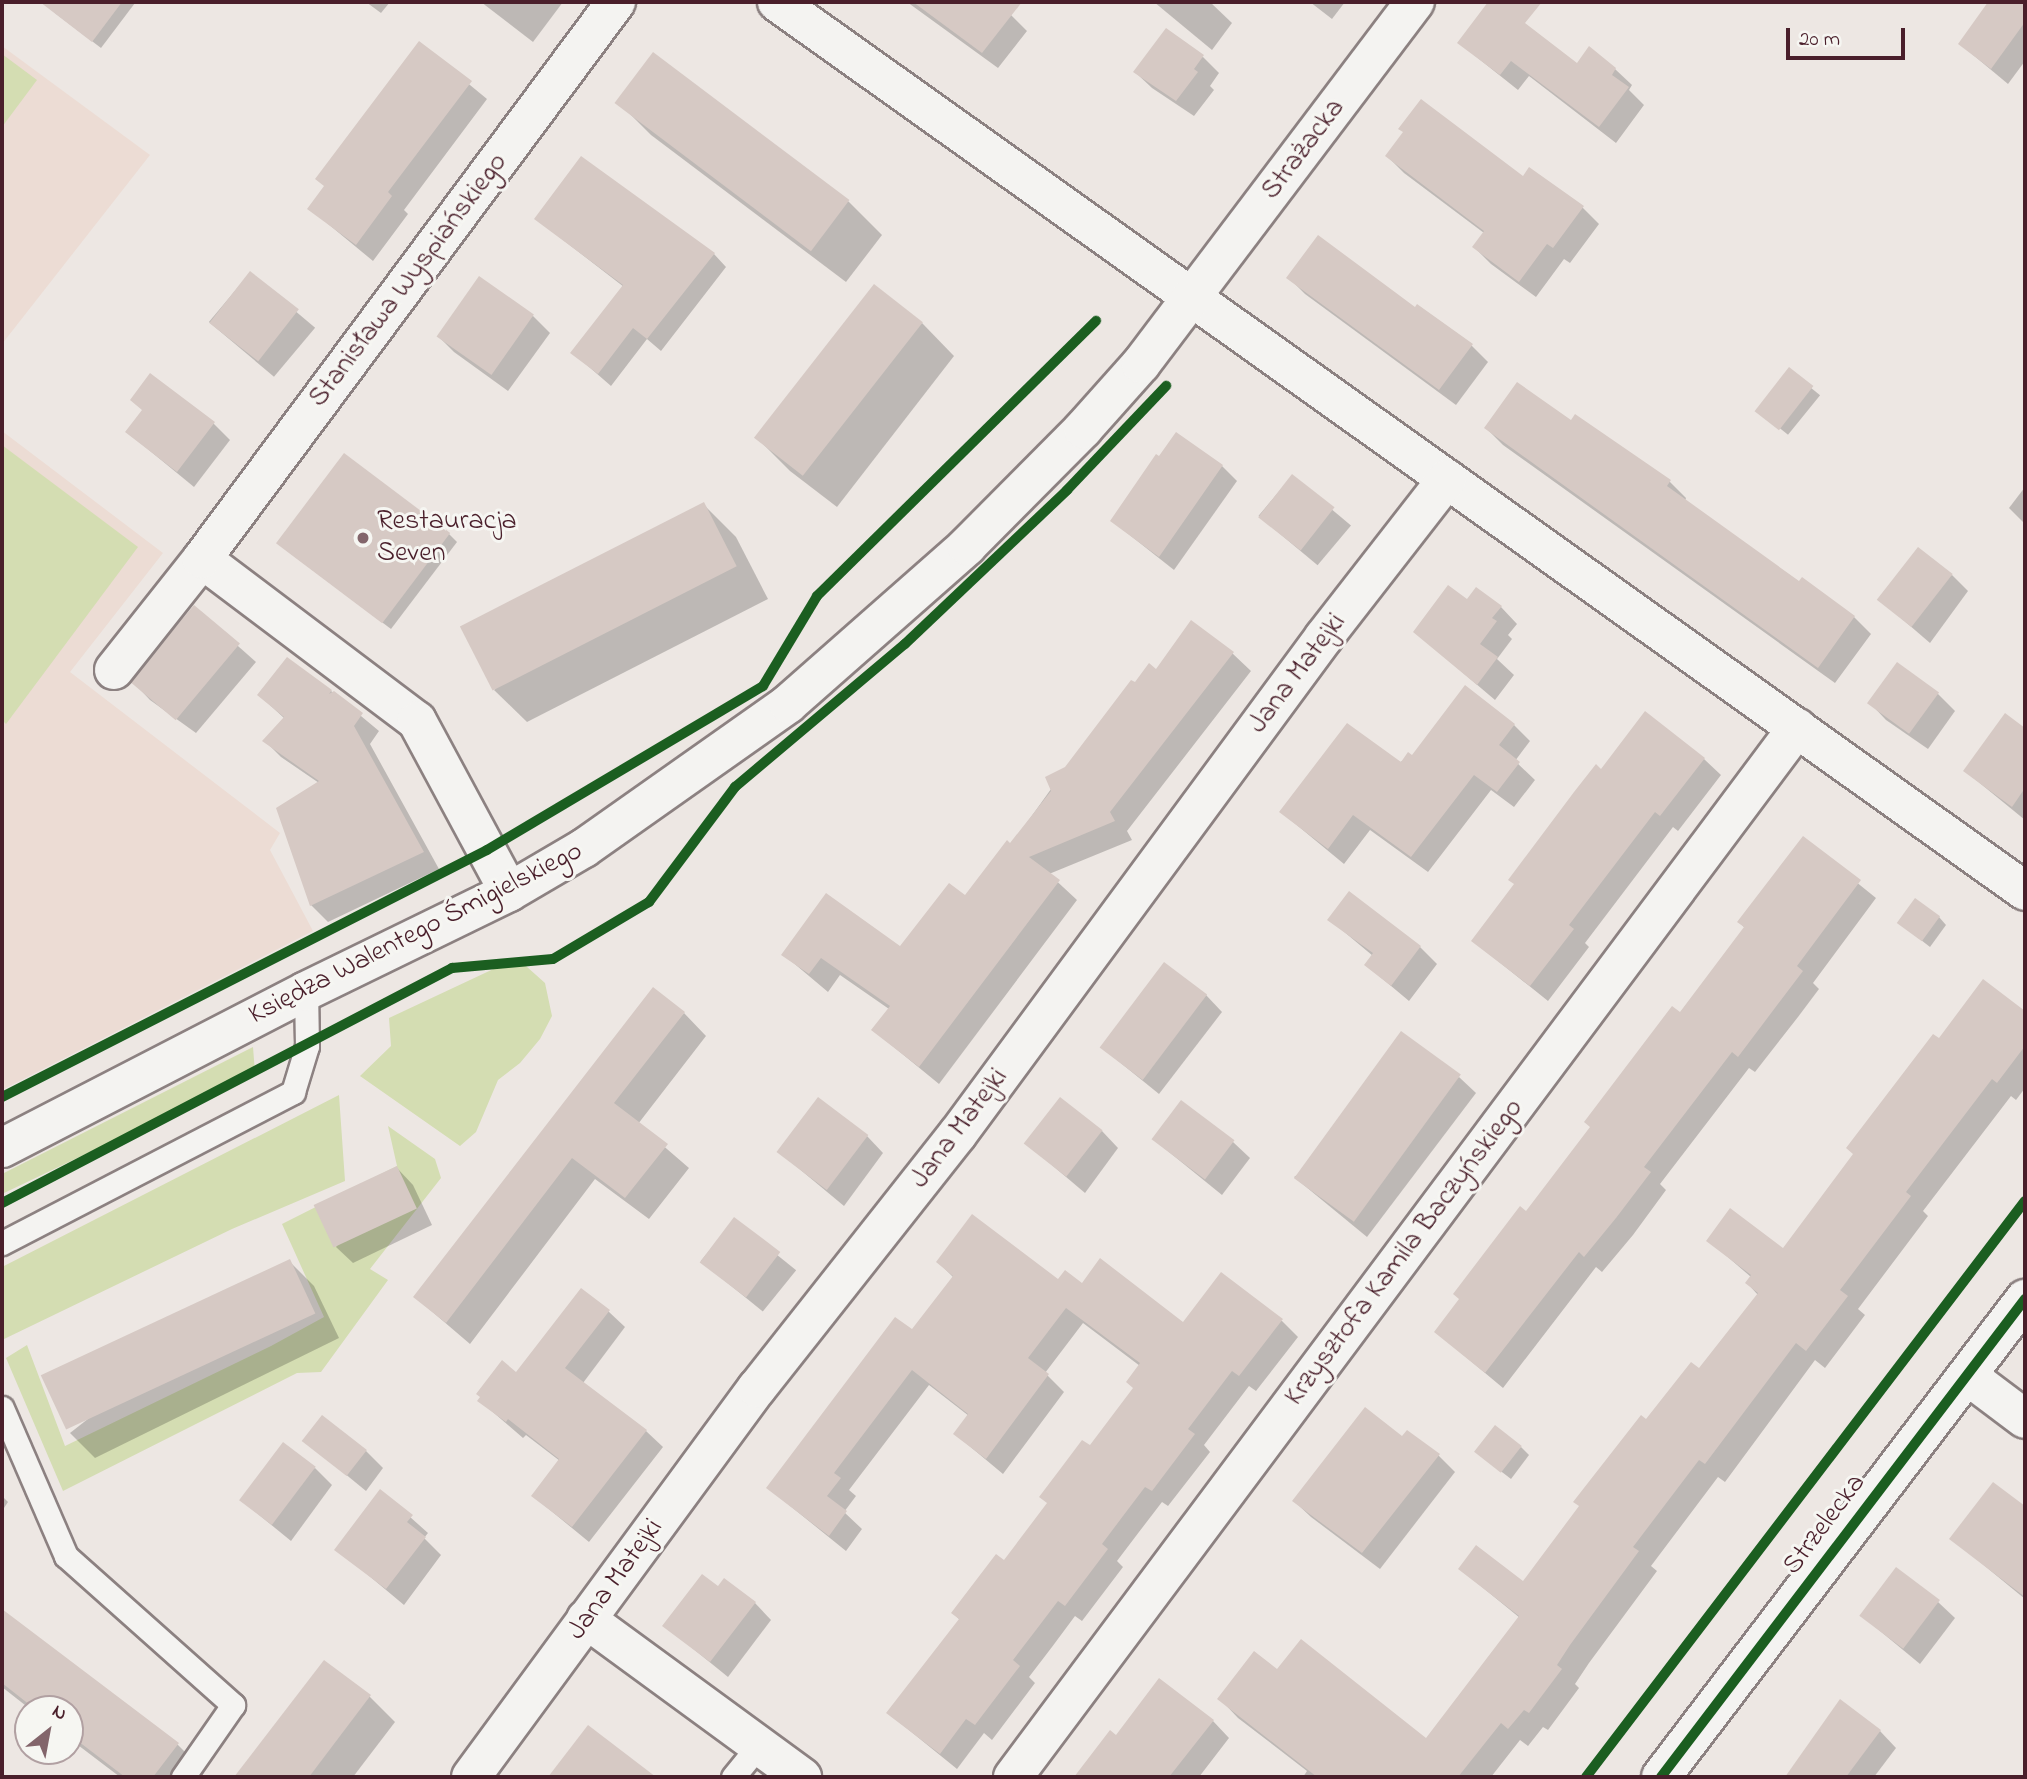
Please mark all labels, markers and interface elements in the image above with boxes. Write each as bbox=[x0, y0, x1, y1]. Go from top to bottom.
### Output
scale bar bbox=[1789, 14, 1908, 58]
text: 20 m bbox=[1799, 25, 1840, 55]
street label: Strażacka bbox=[1255, 93, 1353, 207]
street label: Stanisława Wyspiańskiego bbox=[302, 147, 516, 415]
place label: Restauracja Seven bbox=[377, 505, 517, 571]
marker: Restauracja Seven bbox=[355, 530, 371, 546]
street label: Jana Matejki bbox=[1242, 607, 1354, 741]
street label: Księdza Walentego Śmigielskiego bbox=[244, 835, 588, 1033]
street label: Jana Matejki bbox=[904, 1062, 1016, 1196]
street label: Krzysztofa Kamila Baczyńskiego bbox=[1279, 1093, 1531, 1413]
street label: Strzelecka bbox=[1776, 1468, 1874, 1582]
street label: Jana Matejki bbox=[561, 1513, 671, 1647]
north arrow bbox=[14, 1695, 84, 1765]
text: N bbox=[47, 1698, 71, 1728]

